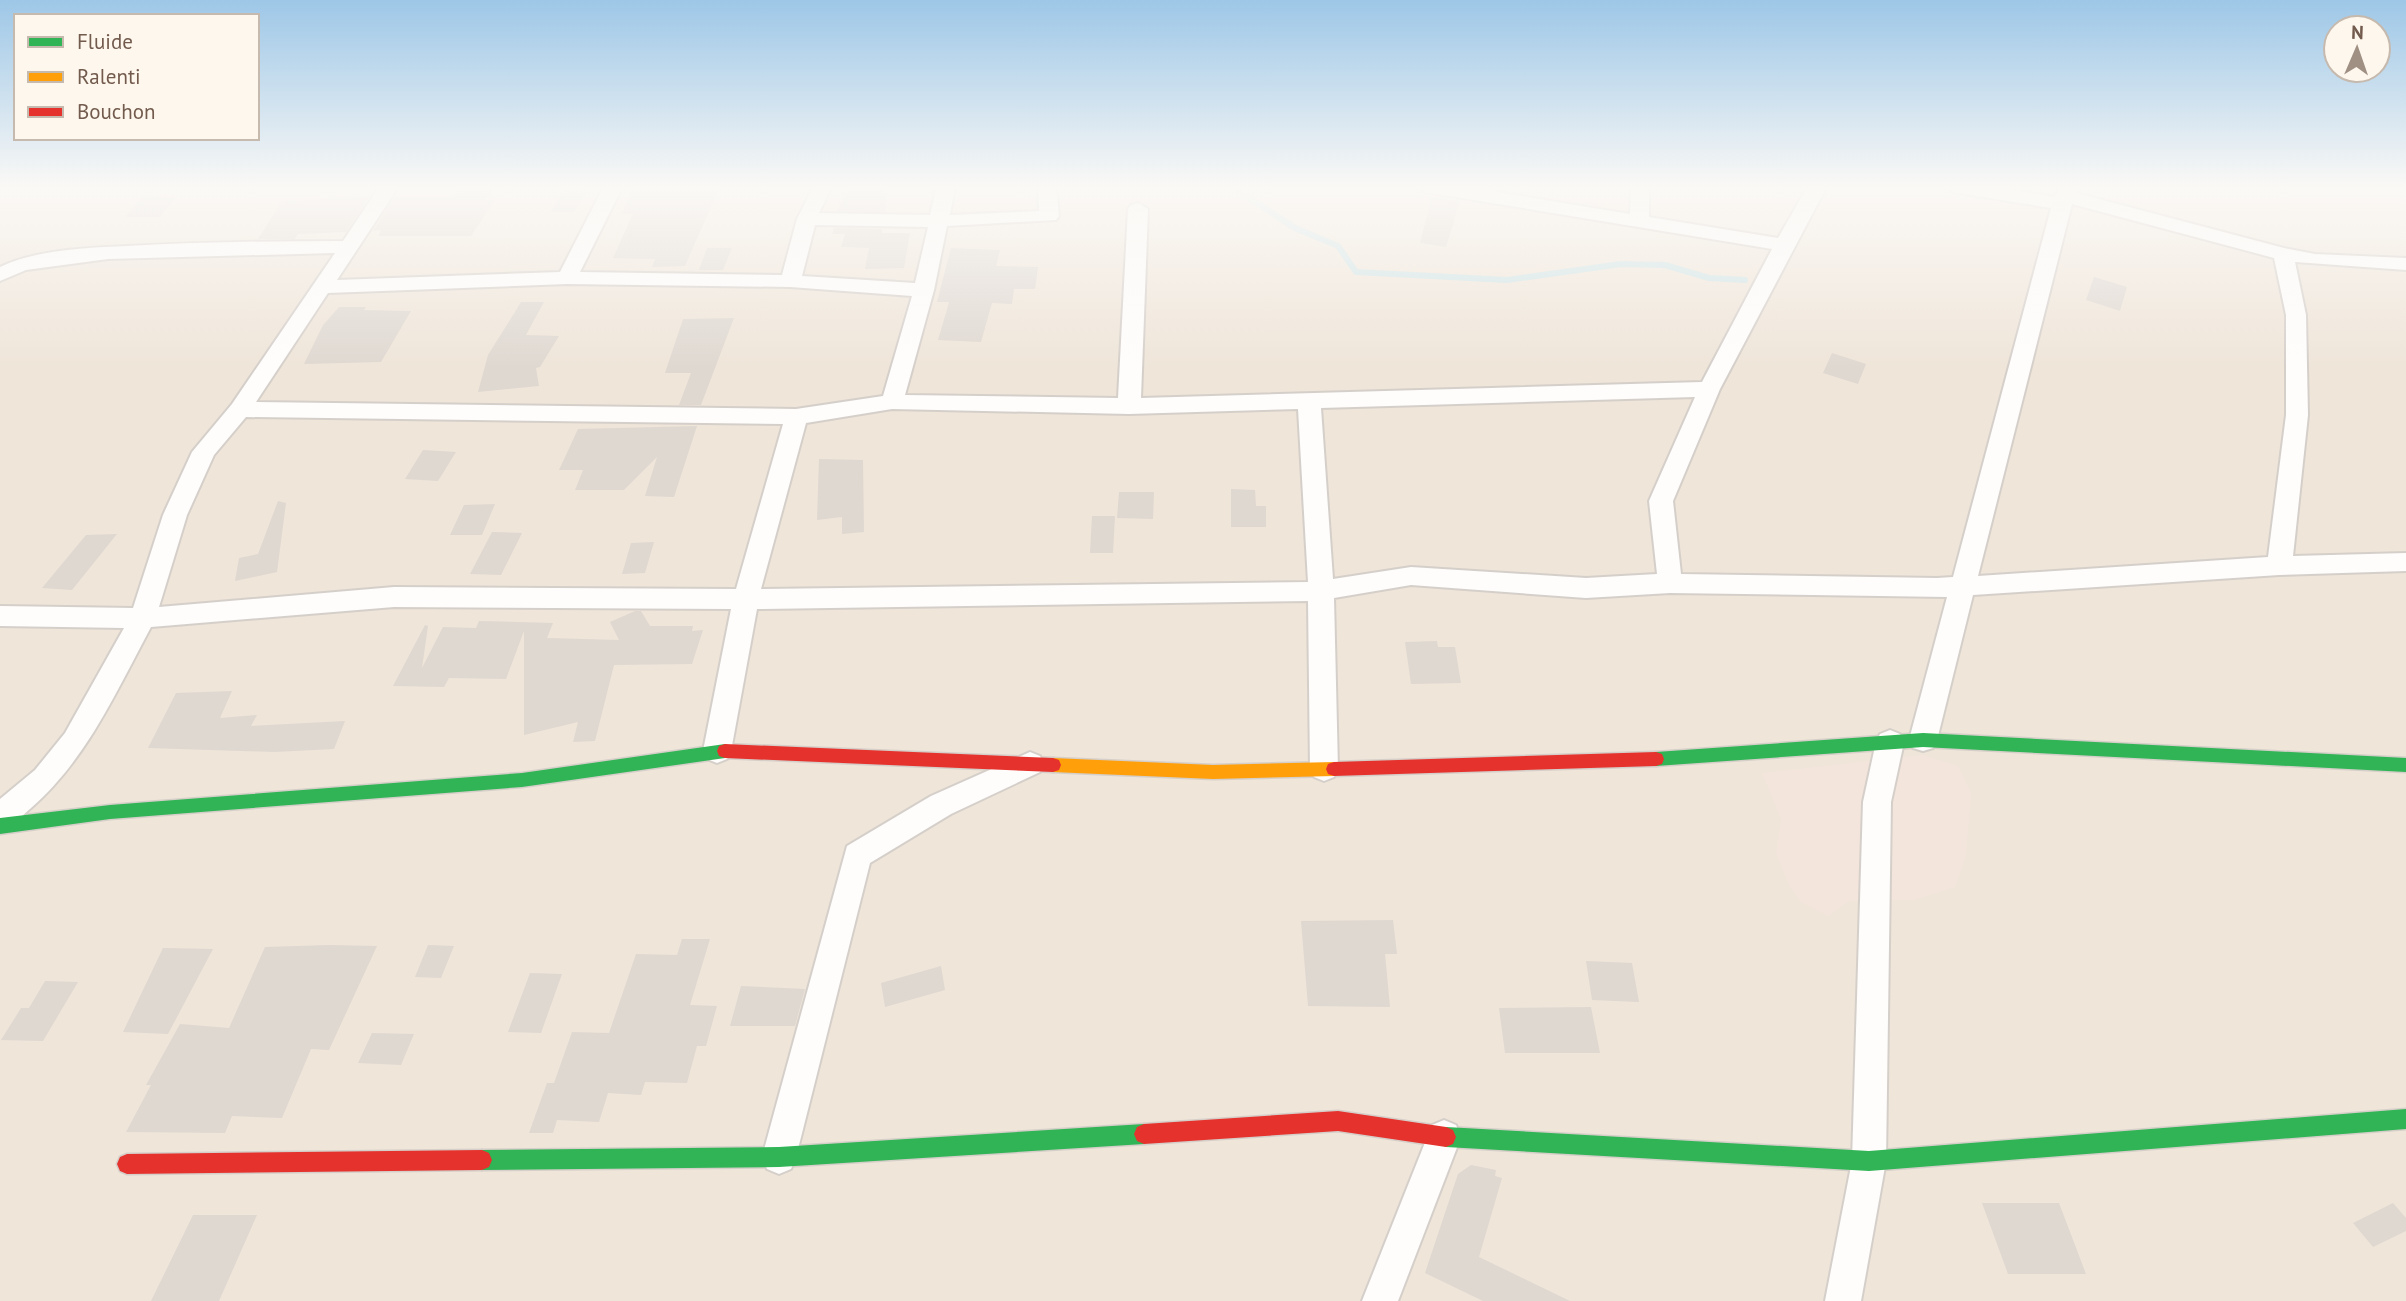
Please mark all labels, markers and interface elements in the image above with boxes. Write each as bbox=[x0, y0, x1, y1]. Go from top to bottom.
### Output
legend bbox=[14, 14, 259, 140]
north arrow bbox=[2322, 14, 2392, 84]
text: N bbox=[2351, 20, 2364, 44]
text: Fluide bbox=[77, 28, 133, 55]
text: Ralenti bbox=[77, 63, 141, 90]
text: Bouchon bbox=[77, 98, 156, 125]

